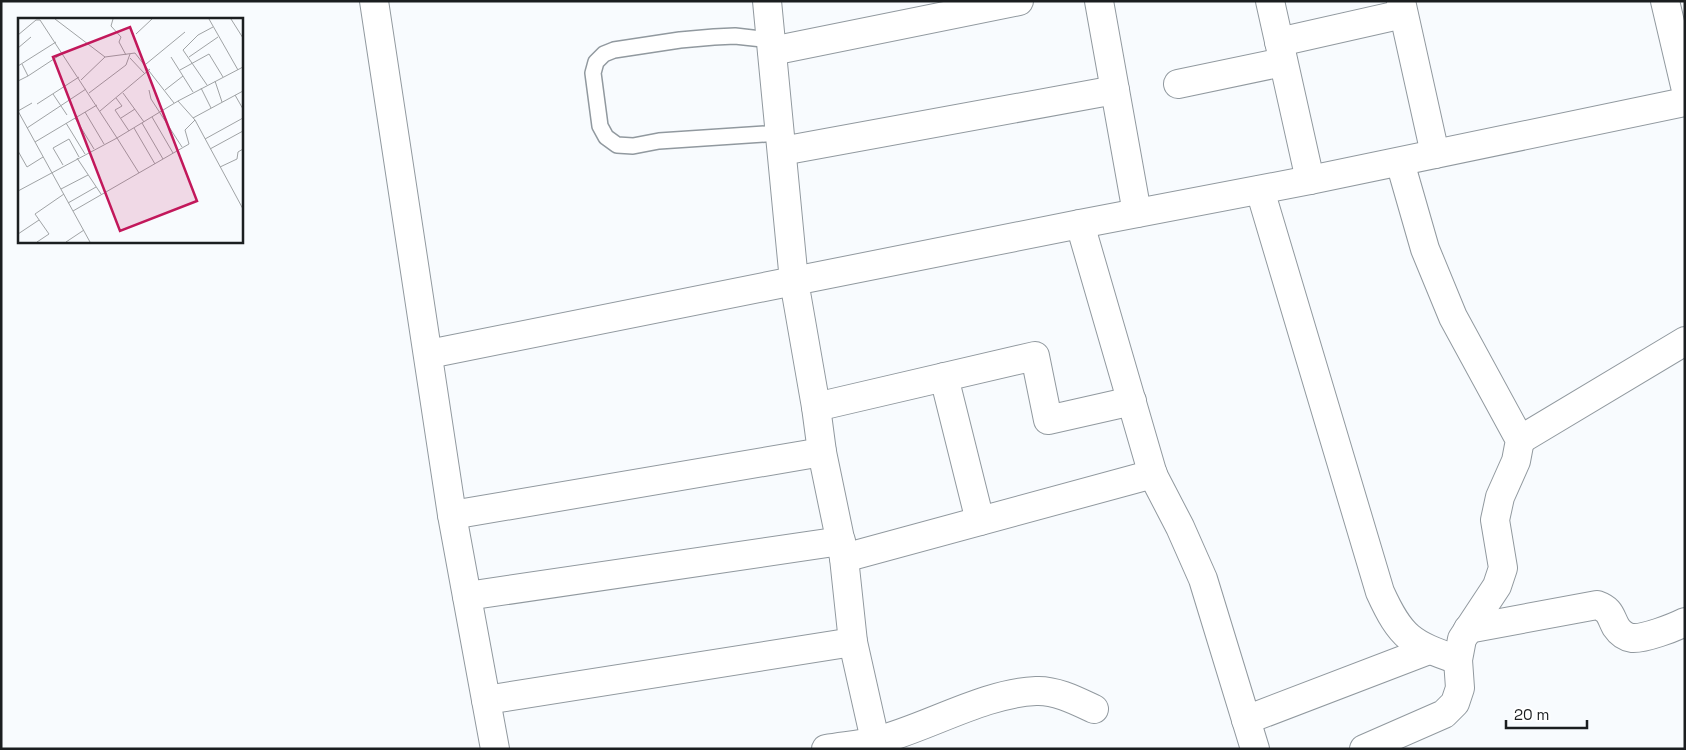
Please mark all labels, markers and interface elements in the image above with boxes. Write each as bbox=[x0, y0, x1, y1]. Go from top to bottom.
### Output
inset map bbox=[18, 18, 242, 242]
scale bar bbox=[1506, 698, 1587, 730]
text: 20 m bbox=[1514, 705, 1549, 724]

